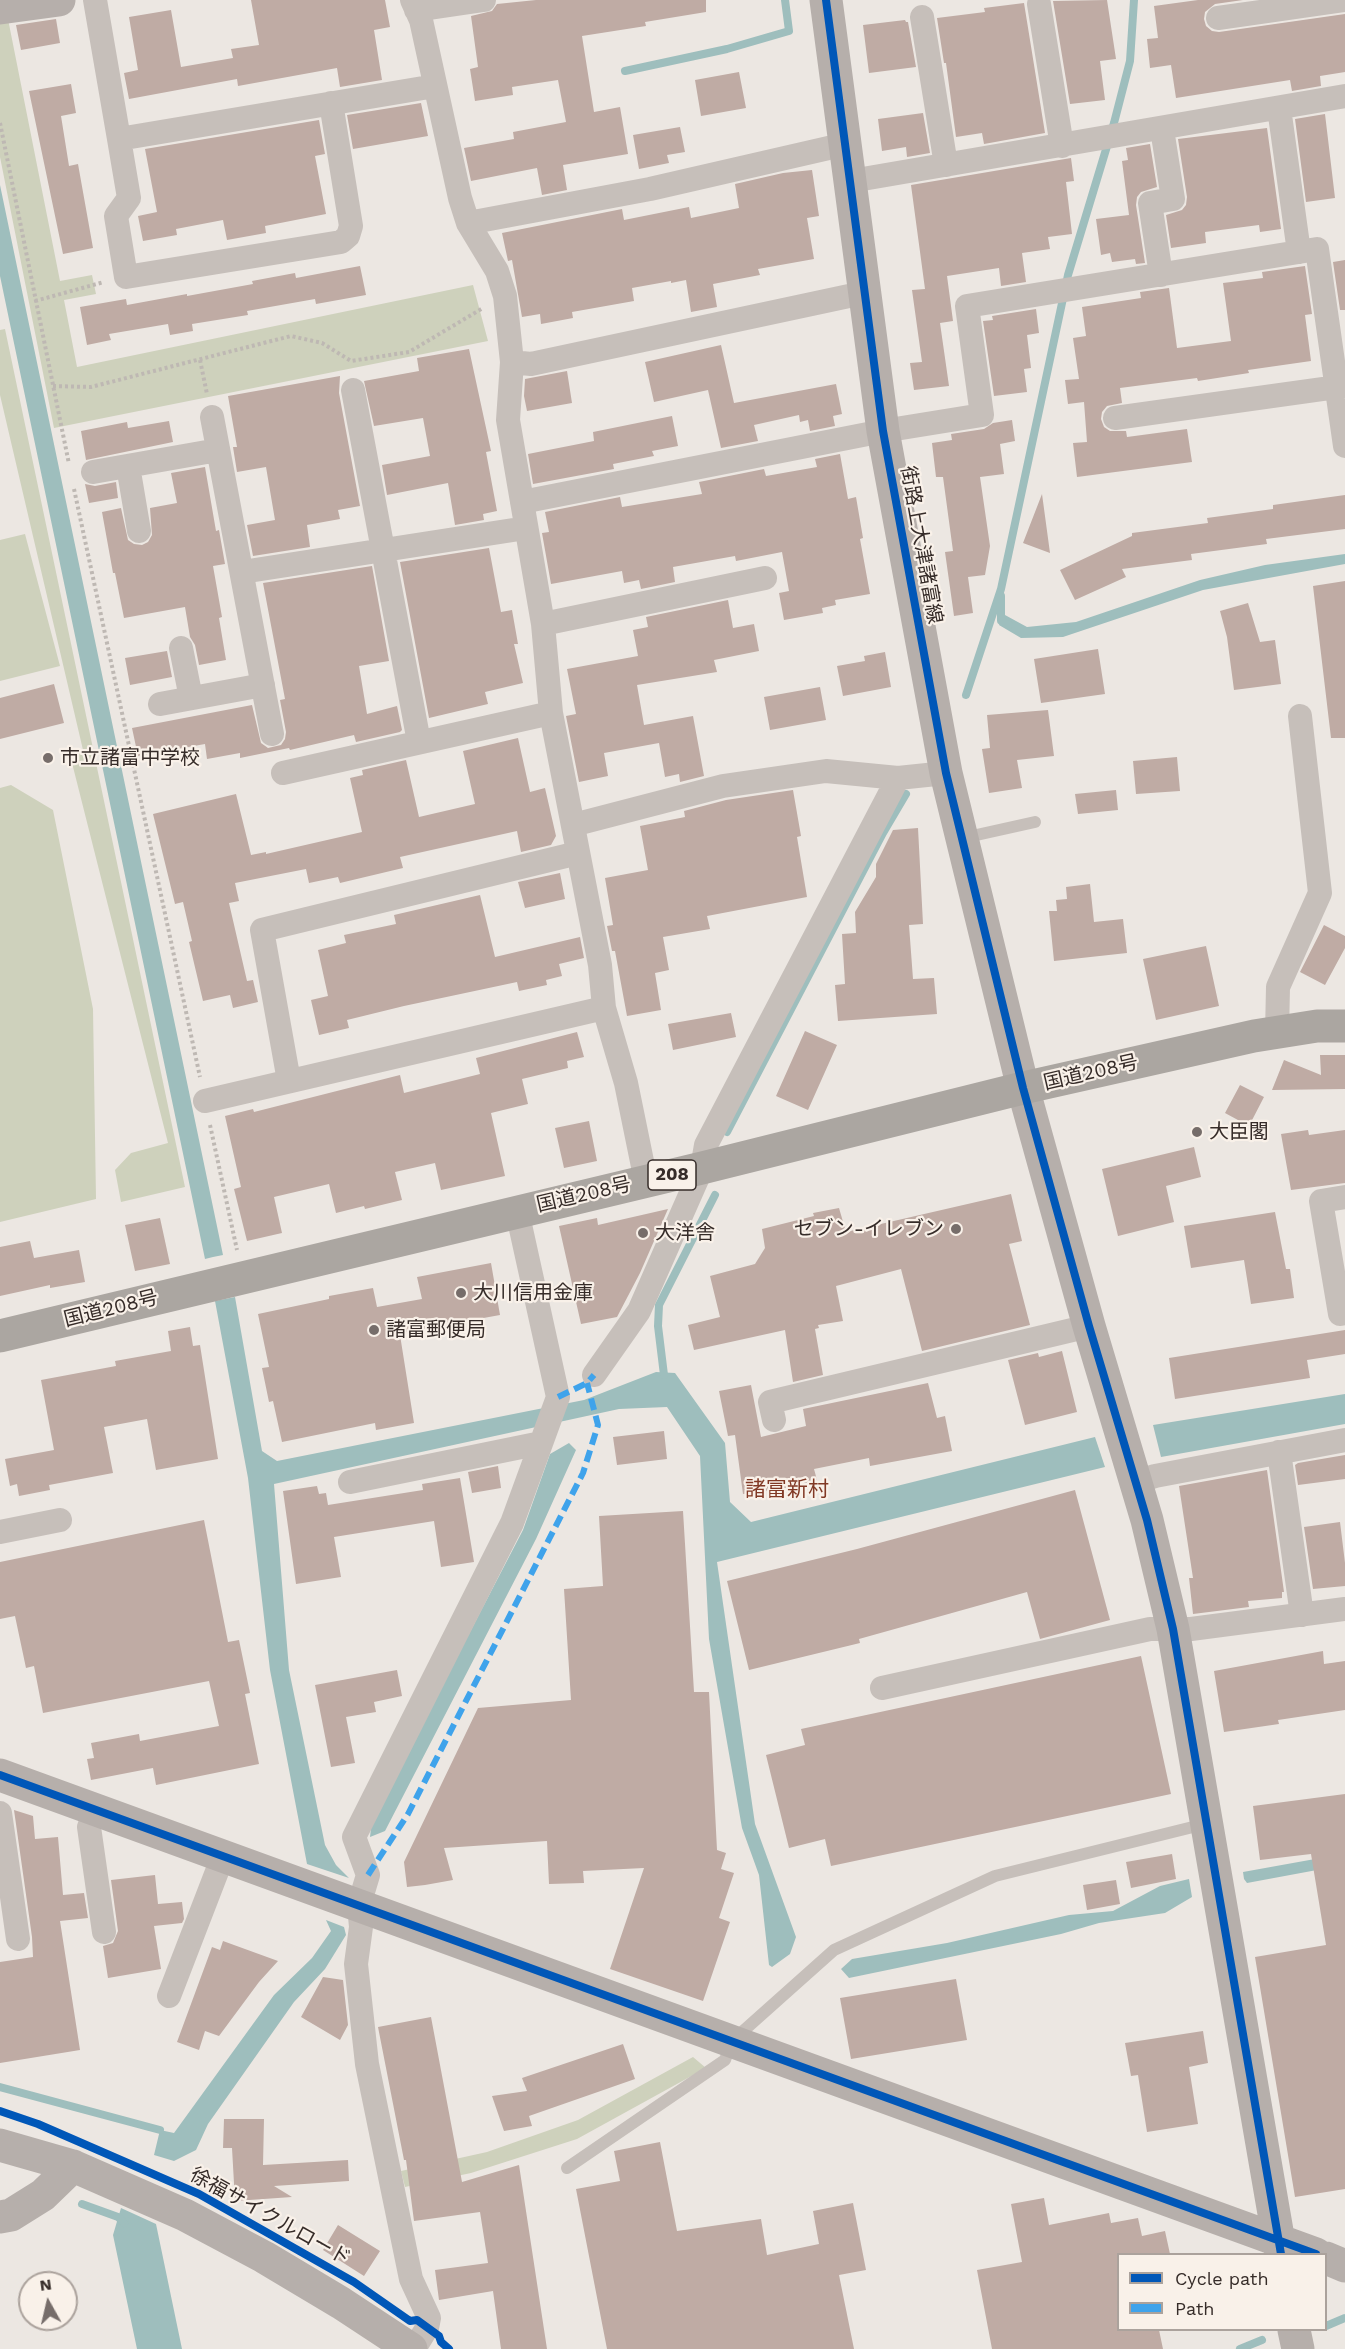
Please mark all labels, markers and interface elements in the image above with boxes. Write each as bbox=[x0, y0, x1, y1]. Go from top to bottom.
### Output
street label: 街路上大津諸富線 bbox=[895, 464, 947, 626]
place label: 市立諸富中学校 bbox=[60, 746, 200, 770]
marker: 市立諸富中学校 bbox=[41, 751, 55, 765]
street label: 国道208号 bbox=[1041, 1050, 1141, 1096]
place label: 大臣閣 bbox=[1209, 1120, 1269, 1144]
marker: 大臣閣 bbox=[1190, 1125, 1204, 1139]
road number: 208 bbox=[648, 1160, 696, 1190]
street label: 国道208号 bbox=[534, 1172, 634, 1218]
place label: セブン-イレブン bbox=[794, 1217, 944, 1241]
place label: 大洋舎 bbox=[655, 1221, 715, 1245]
marker: セブン-イレブン bbox=[949, 1222, 963, 1236]
marker: 大洋舎 bbox=[636, 1226, 650, 1240]
place label: 大川信用金庫 bbox=[473, 1281, 593, 1305]
street label: 国道208号 bbox=[61, 1286, 161, 1332]
marker: 大川信用金庫 bbox=[454, 1286, 468, 1300]
place label: 諸富郵便局 bbox=[386, 1318, 486, 1342]
marker: 諸富郵便局 bbox=[367, 1323, 381, 1337]
district label: 諸富新村 bbox=[745, 1477, 829, 1503]
street label: 徐福サイクルロード bbox=[185, 2163, 355, 2271]
legend bbox=[1117, 2253, 1327, 2331]
text: Cycle path bbox=[1175, 2268, 1269, 2289]
north arrow bbox=[18, 2271, 78, 2331]
text: N bbox=[39, 2274, 53, 2295]
text: Path bbox=[1175, 2298, 1215, 2319]

